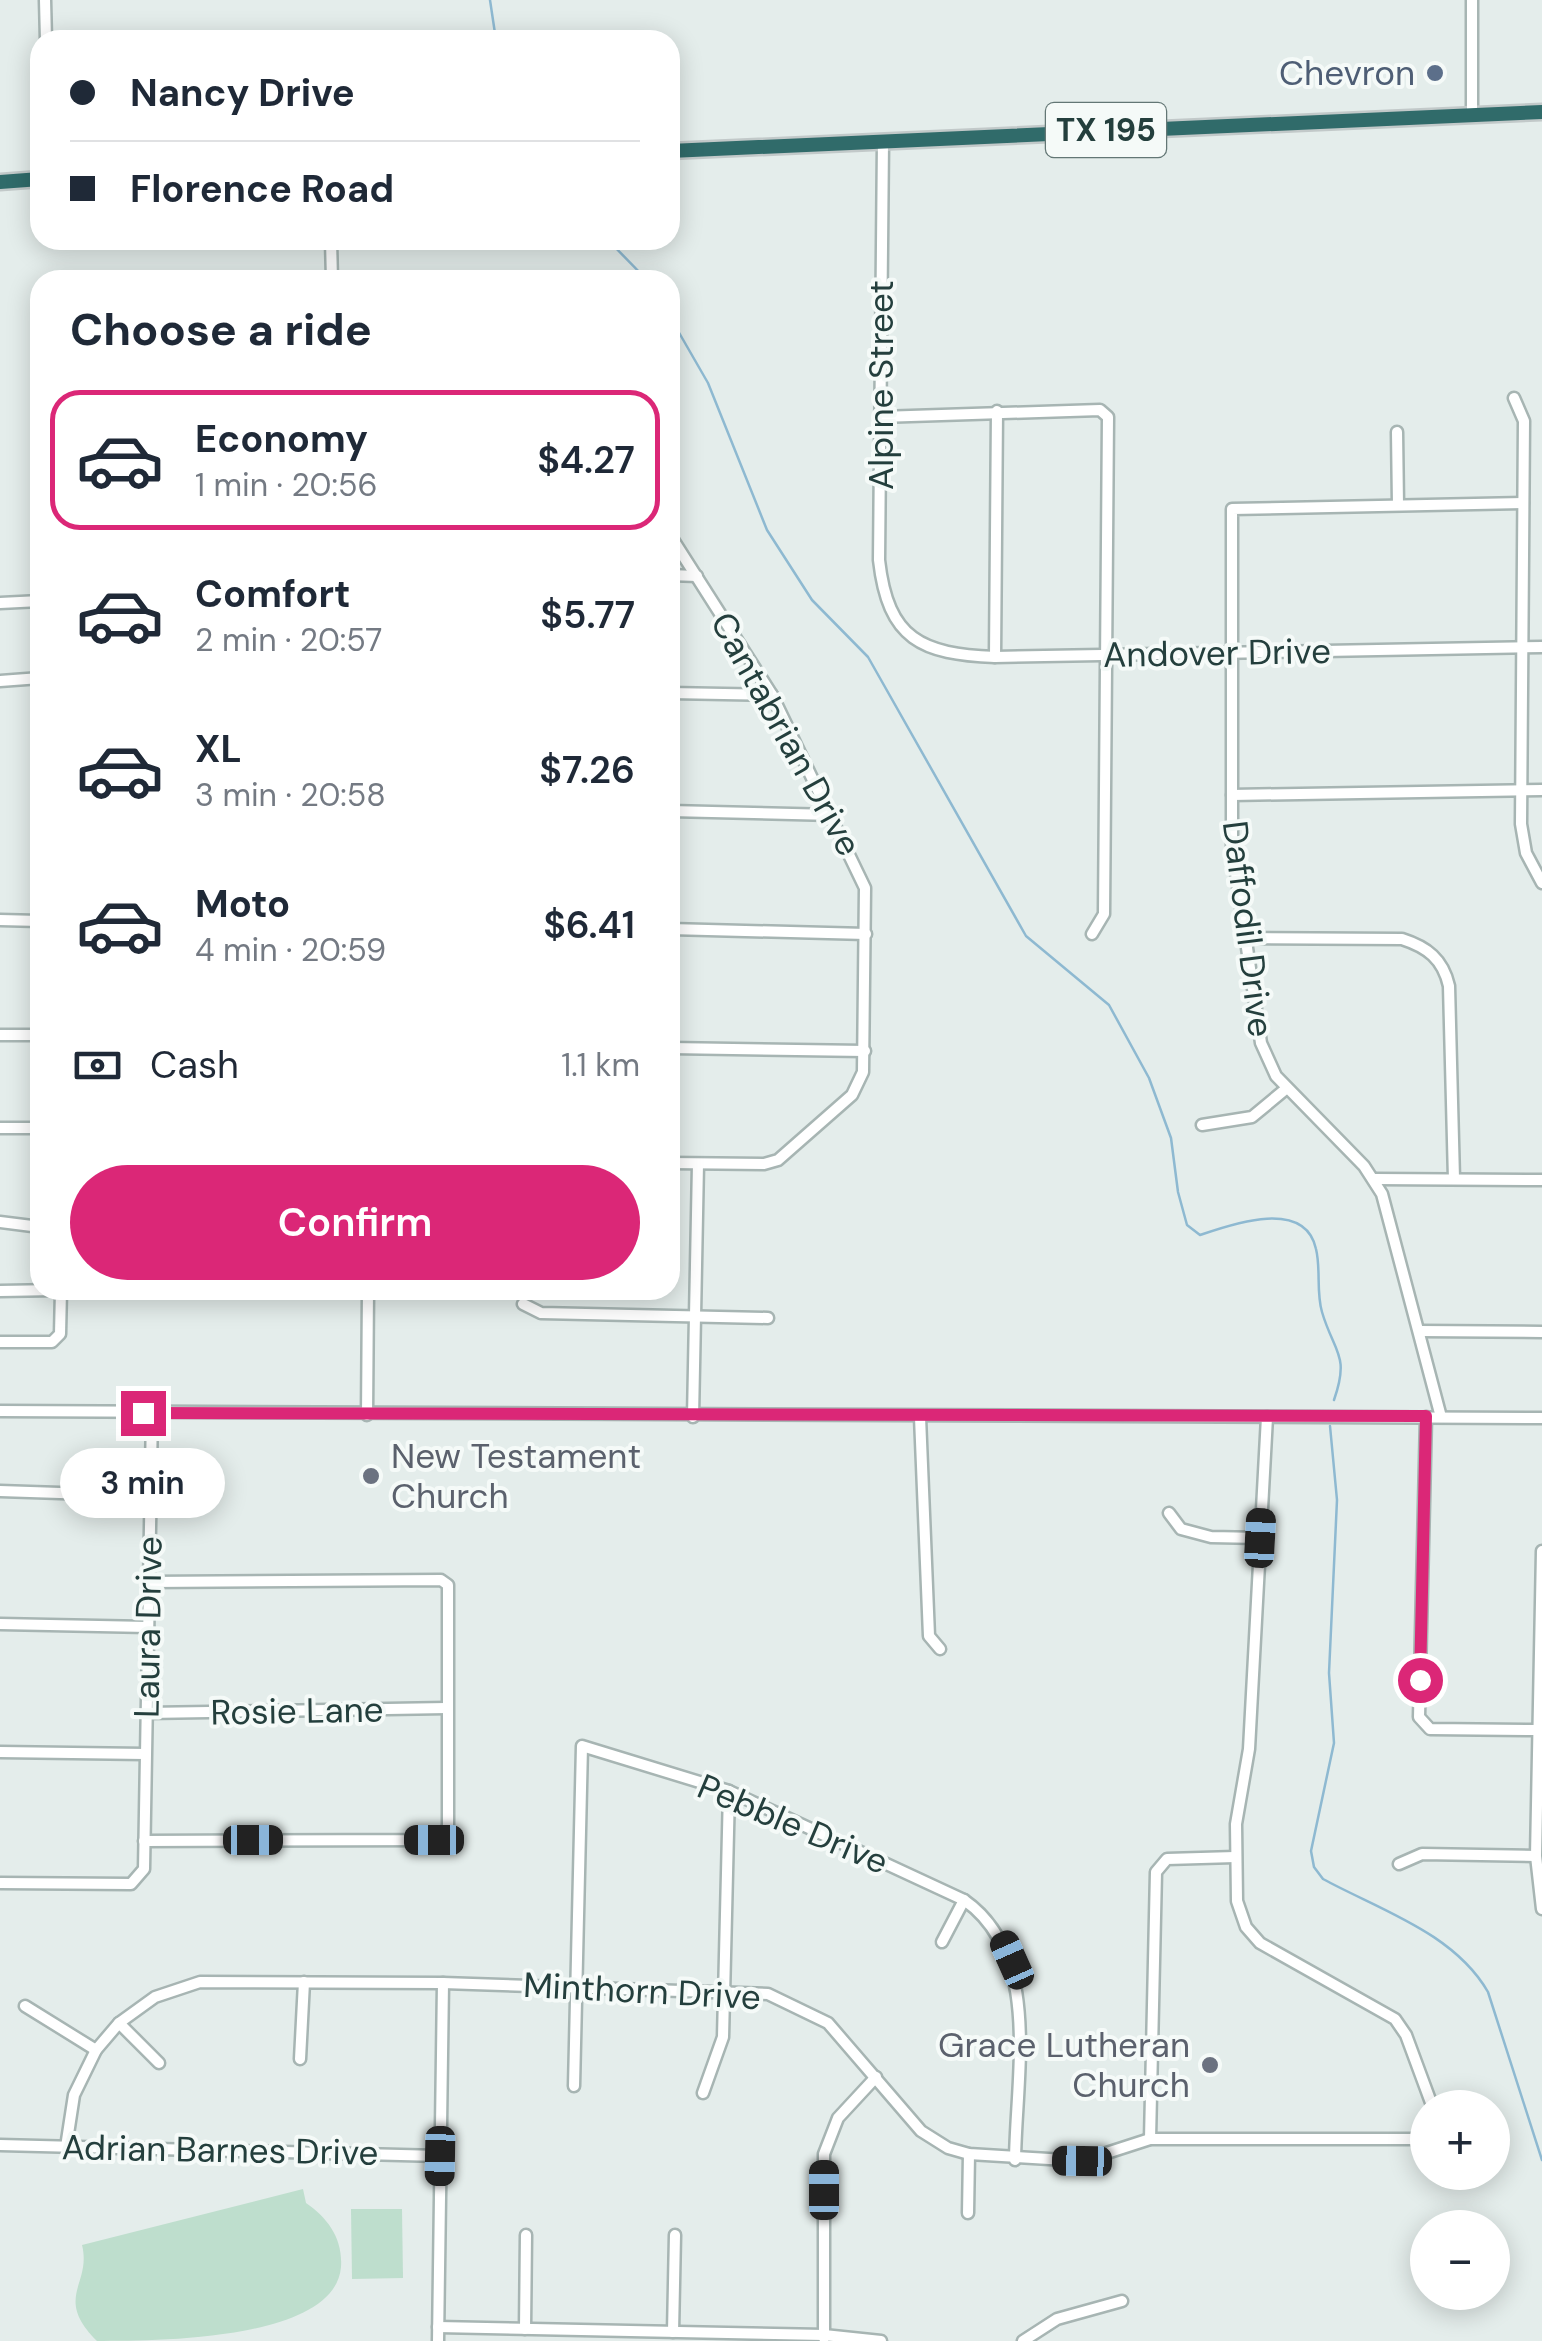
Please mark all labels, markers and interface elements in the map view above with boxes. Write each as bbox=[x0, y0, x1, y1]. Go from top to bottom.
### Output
place label: Chevron bbox=[1279, 50, 1415, 96]
marker: Chevron bbox=[1424, 62, 1446, 84]
text: Nancy Drive bbox=[130, 68, 355, 118]
road number: TX 195 bbox=[1046, 103, 1166, 157]
text: Florence Road bbox=[130, 164, 394, 214]
street label: Alpine Street bbox=[858, 280, 904, 490]
text: Choose a ride bbox=[70, 300, 372, 359]
text: Economy bbox=[195, 414, 368, 464]
icon: car bbox=[75, 415, 165, 505]
text: $4.27 bbox=[537, 435, 635, 485]
text: 1 min · 20:56 bbox=[195, 464, 378, 506]
text: Comfort bbox=[195, 569, 351, 619]
icon: car bbox=[75, 570, 165, 660]
text: $5.77 bbox=[540, 590, 635, 640]
street label: Cantabrian Drive bbox=[700, 604, 872, 864]
text: 2 min · 20:57 bbox=[195, 619, 382, 661]
street label: Andover Drive bbox=[1103, 628, 1331, 678]
text: XL bbox=[195, 724, 242, 774]
icon: car bbox=[75, 725, 165, 815]
text: $7.26 bbox=[539, 745, 635, 795]
text: 3 min · 20:58 bbox=[195, 774, 386, 816]
street label: Daffodil Drive bbox=[1212, 818, 1284, 1040]
text: Moto bbox=[195, 879, 290, 929]
icon: car bbox=[75, 880, 165, 970]
text: $6.41 bbox=[543, 900, 635, 950]
text: 4 min · 20:59 bbox=[195, 929, 386, 971]
icon: cash bbox=[70, 1038, 125, 1093]
text: Cash bbox=[150, 1040, 239, 1090]
text: 1.1 km bbox=[561, 1044, 640, 1086]
button: Confirm bbox=[70, 1165, 640, 1280]
route end bbox=[121, 1391, 166, 1436]
place label: New Testament Church bbox=[391, 1433, 641, 1519]
callout: 3 min bbox=[61, 1448, 226, 1518]
text: 3 min bbox=[100, 1462, 185, 1504]
marker: New Testament Church bbox=[360, 1465, 382, 1487]
car bbox=[1243, 1507, 1277, 1569]
street label: Laura Drive bbox=[123, 1536, 173, 1718]
route start bbox=[1398, 1658, 1443, 1703]
street label: Rosie Lane bbox=[210, 1686, 384, 1736]
street label: Pebble Drive bbox=[691, 1763, 895, 1885]
car bbox=[223, 1825, 283, 1855]
car bbox=[404, 1825, 464, 1855]
car bbox=[986, 1926, 1038, 1994]
street label: Minthorn Drive bbox=[522, 1962, 762, 2020]
place label: Grace Lutheran Church bbox=[938, 2022, 1190, 2108]
marker: Grace Lutheran Church bbox=[1199, 2054, 1221, 2076]
map controls bbox=[1410, 2090, 1510, 2310]
button: + bbox=[1410, 2090, 1510, 2190]
street label: Adrian Barnes Drive bbox=[61, 2124, 379, 2176]
car bbox=[424, 2126, 456, 2186]
car bbox=[1052, 2145, 1112, 2177]
car bbox=[809, 2160, 839, 2220]
button: − bbox=[1410, 2210, 1510, 2310]

